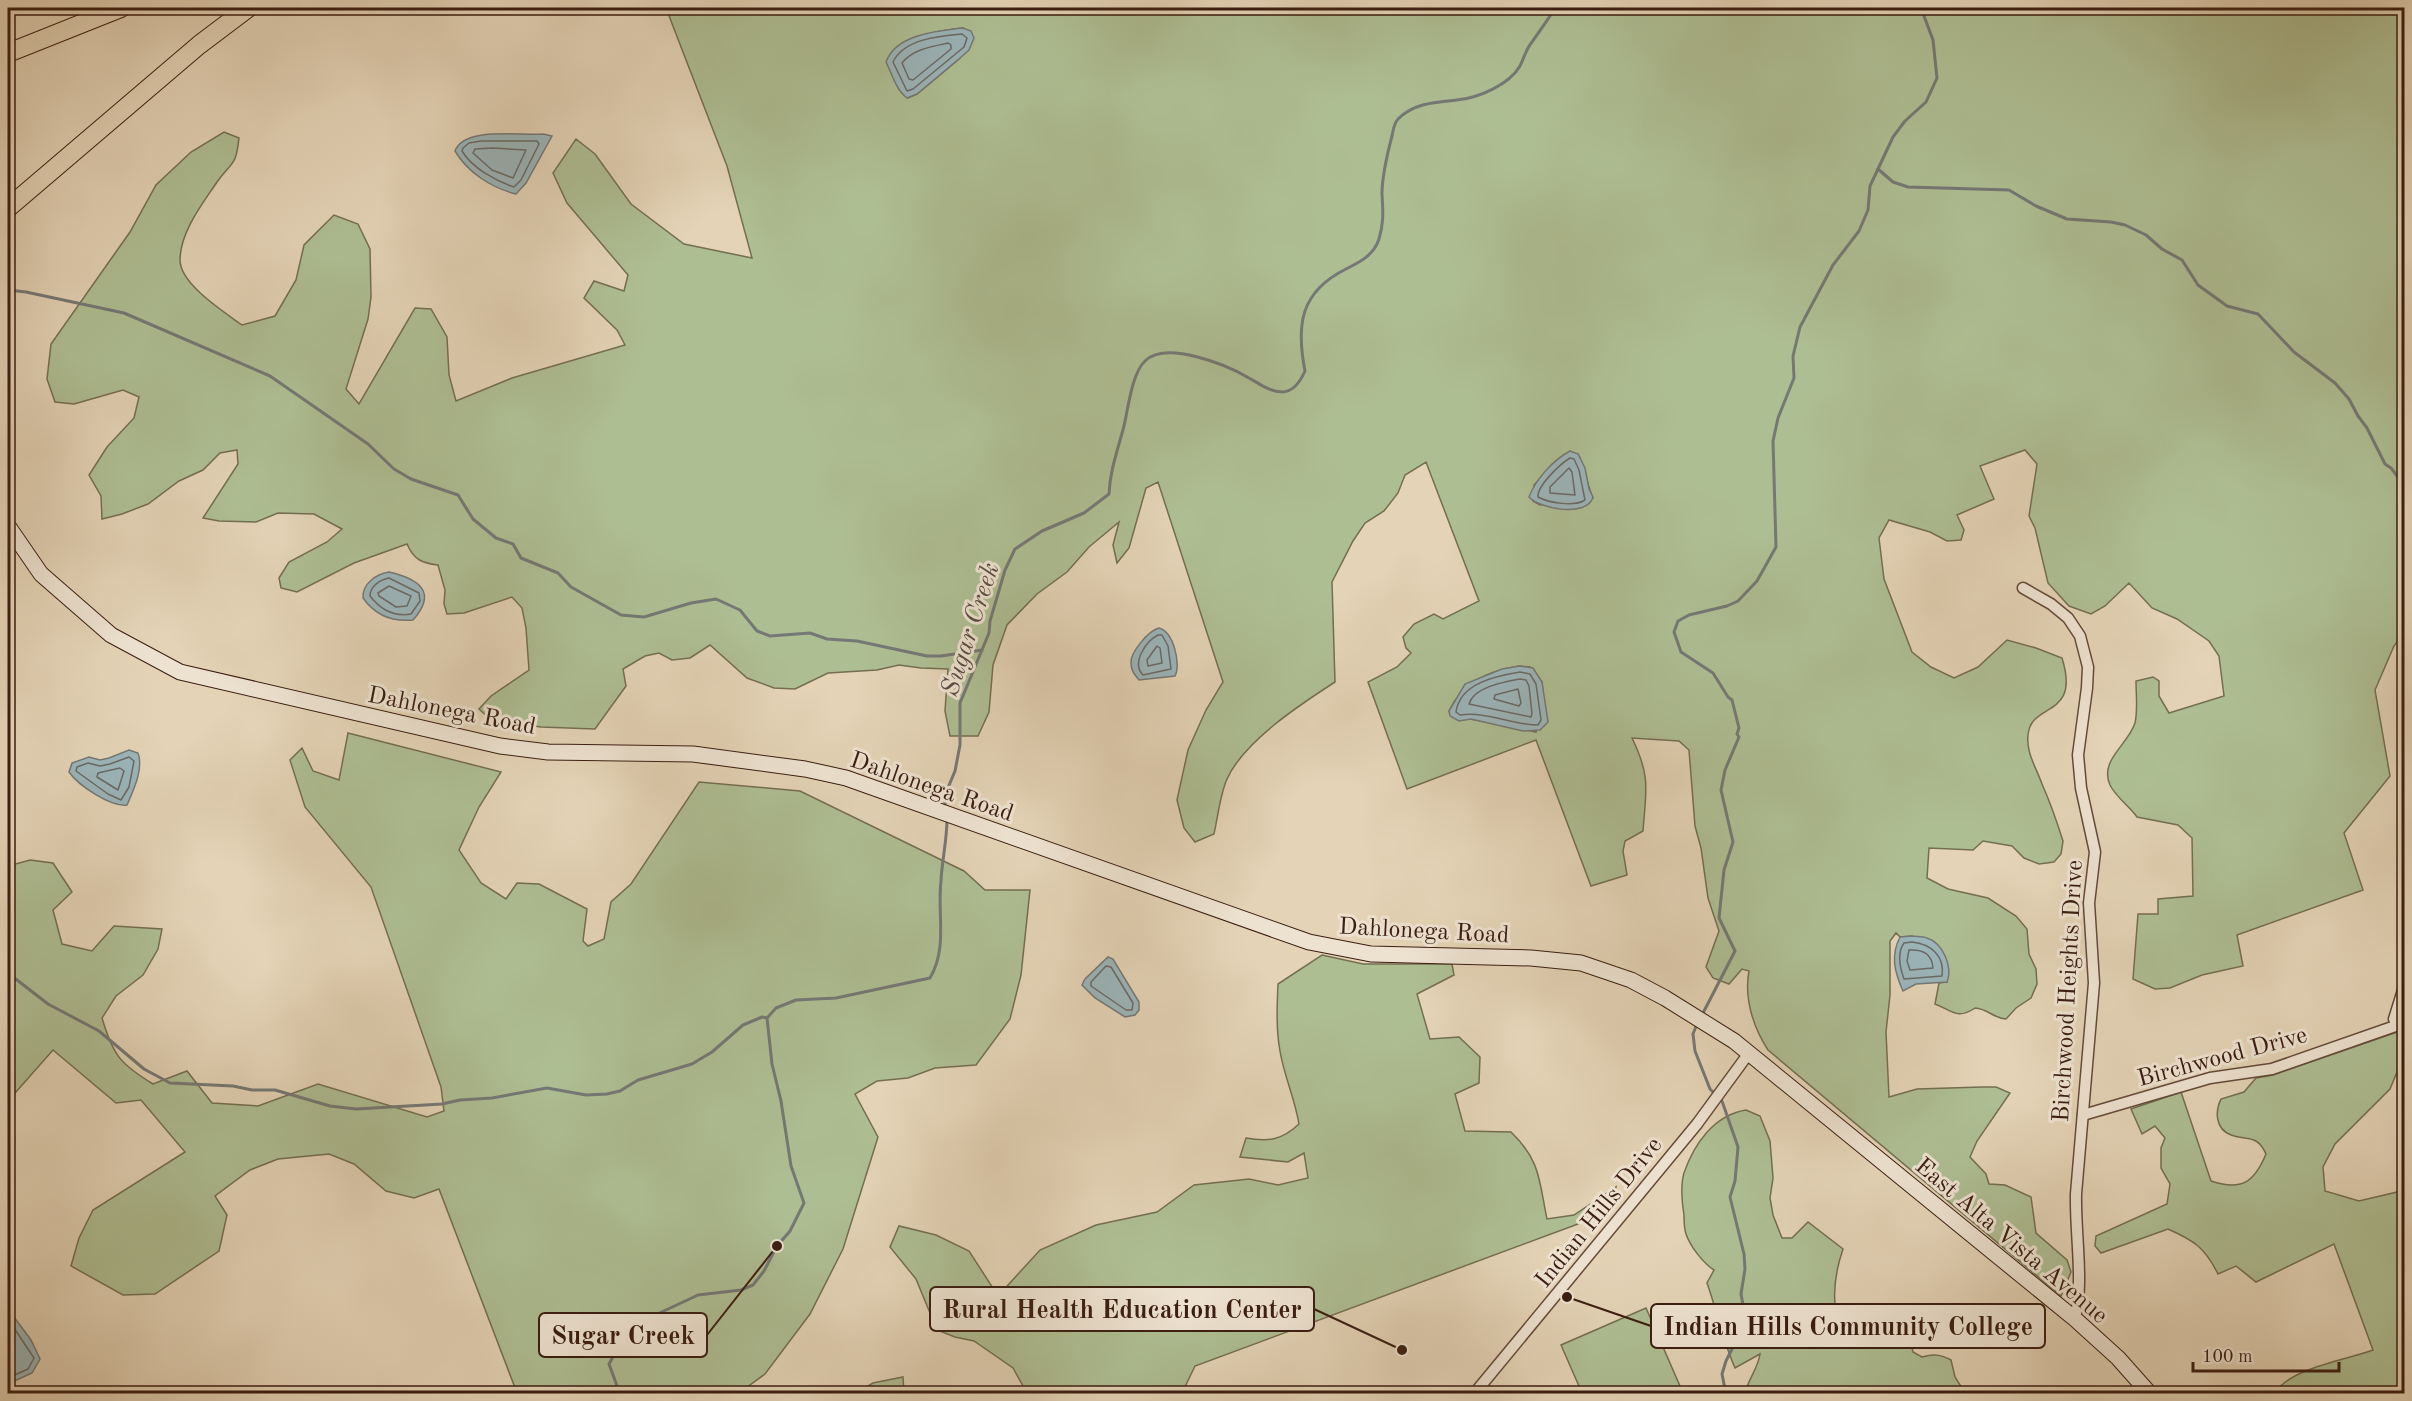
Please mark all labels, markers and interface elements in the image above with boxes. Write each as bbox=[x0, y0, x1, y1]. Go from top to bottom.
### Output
water label: Sugar Creek bbox=[937, 560, 1005, 700]
street label: Dahlonega Road bbox=[365, 684, 538, 740]
street label: Dahlonega Road bbox=[847, 749, 1016, 827]
street label: Birchwood Heights Drive bbox=[2050, 859, 2088, 1123]
street label: Dahlonega Road bbox=[1338, 916, 1510, 948]
street label: Birchwood Drive bbox=[2135, 1024, 2310, 1092]
street label: Indian Hills Drive bbox=[1532, 1133, 1667, 1293]
street label: East Alta Vista Avenue bbox=[1910, 1154, 2112, 1329]
callout: Rural Health Education Center bbox=[930, 1287, 1314, 1331]
text: Rural Health Education Center bbox=[942, 1298, 1302, 1324]
callout: Indian Hills Community College bbox=[1651, 1304, 2045, 1348]
callout: Sugar Creek bbox=[539, 1313, 707, 1357]
text: Indian Hills Community College bbox=[1663, 1315, 2033, 1341]
text: Sugar Creek bbox=[551, 1324, 696, 1350]
scale bar bbox=[2193, 1335, 2338, 1373]
text: 100 m bbox=[2202, 1348, 2253, 1366]

